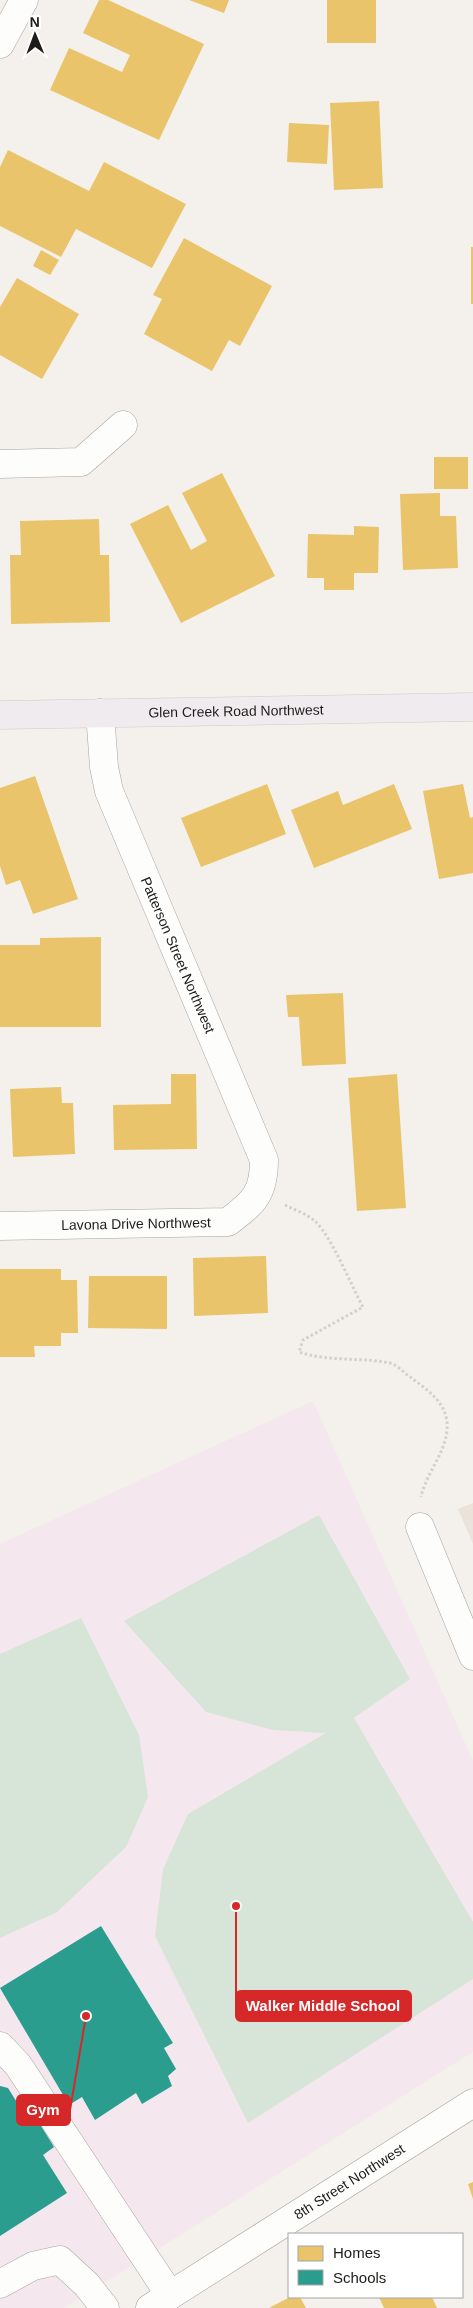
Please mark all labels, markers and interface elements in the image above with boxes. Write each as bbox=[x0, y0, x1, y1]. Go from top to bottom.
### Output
north arrow bbox=[10, 10, 60, 60]
text: N bbox=[30, 14, 40, 30]
street label: Glen Creek Road Northwest bbox=[148, 702, 324, 720]
street label: Patterson Street Northwest bbox=[138, 875, 218, 1036]
street label: Lavona Drive Northwest bbox=[61, 1214, 211, 1233]
callout: Walker Middle School bbox=[236, 1991, 411, 2021]
text: Walker Middle School bbox=[246, 1997, 400, 2014]
callout: Gym bbox=[17, 2095, 70, 2125]
text: Gym bbox=[26, 2101, 60, 2118]
street label: 8th Street Northwest bbox=[291, 2140, 408, 2223]
legend bbox=[288, 2233, 463, 2298]
text: Homes bbox=[333, 2244, 381, 2261]
text: Schools bbox=[333, 2269, 386, 2286]

